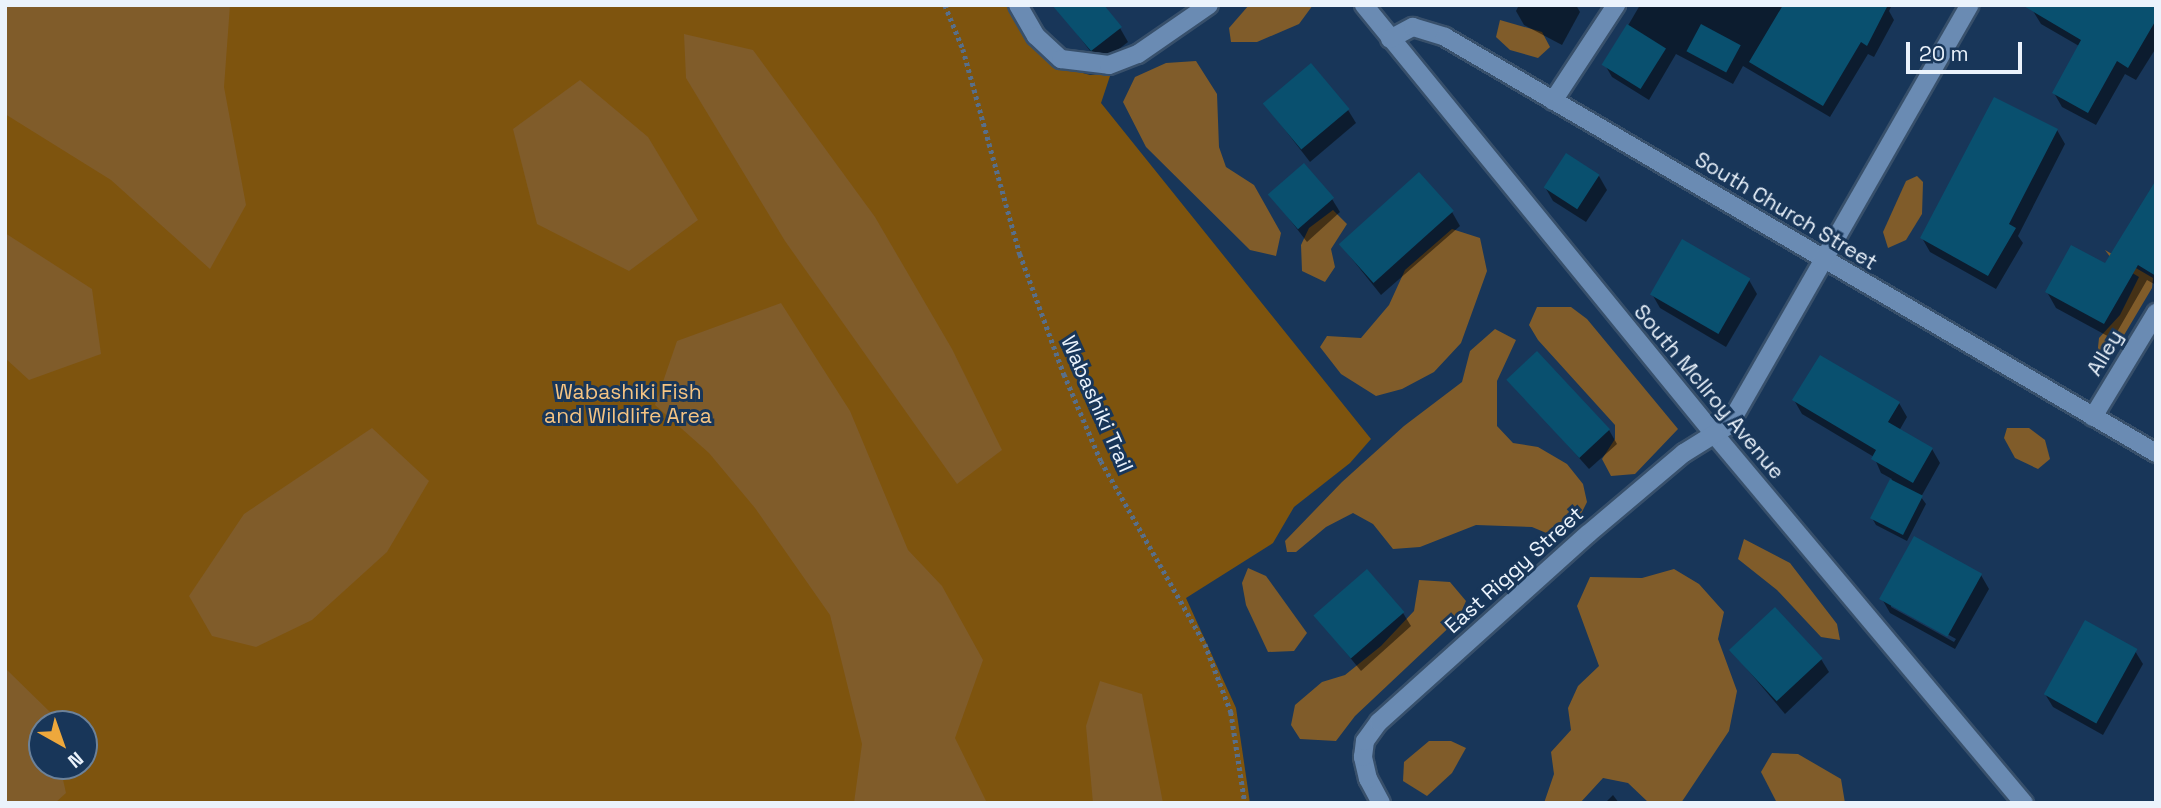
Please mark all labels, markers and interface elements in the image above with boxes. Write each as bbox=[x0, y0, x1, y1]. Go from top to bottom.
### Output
scale bar bbox=[1909, 28, 2024, 72]
text: 20 m bbox=[1919, 40, 1969, 67]
street label: South Church Street bbox=[1690, 147, 1882, 275]
street label: South McIlroy Avenue bbox=[1628, 299, 1790, 485]
street label: Alley bbox=[2082, 326, 2128, 380]
street label: Wabashiki Trail bbox=[1056, 332, 1138, 476]
park label: Wabashiki Fish and Wildlife Area bbox=[544, 379, 712, 429]
street label: East Riggy Street bbox=[1440, 501, 1588, 639]
north arrow bbox=[28, 710, 98, 780]
text: N bbox=[63, 746, 88, 774]

